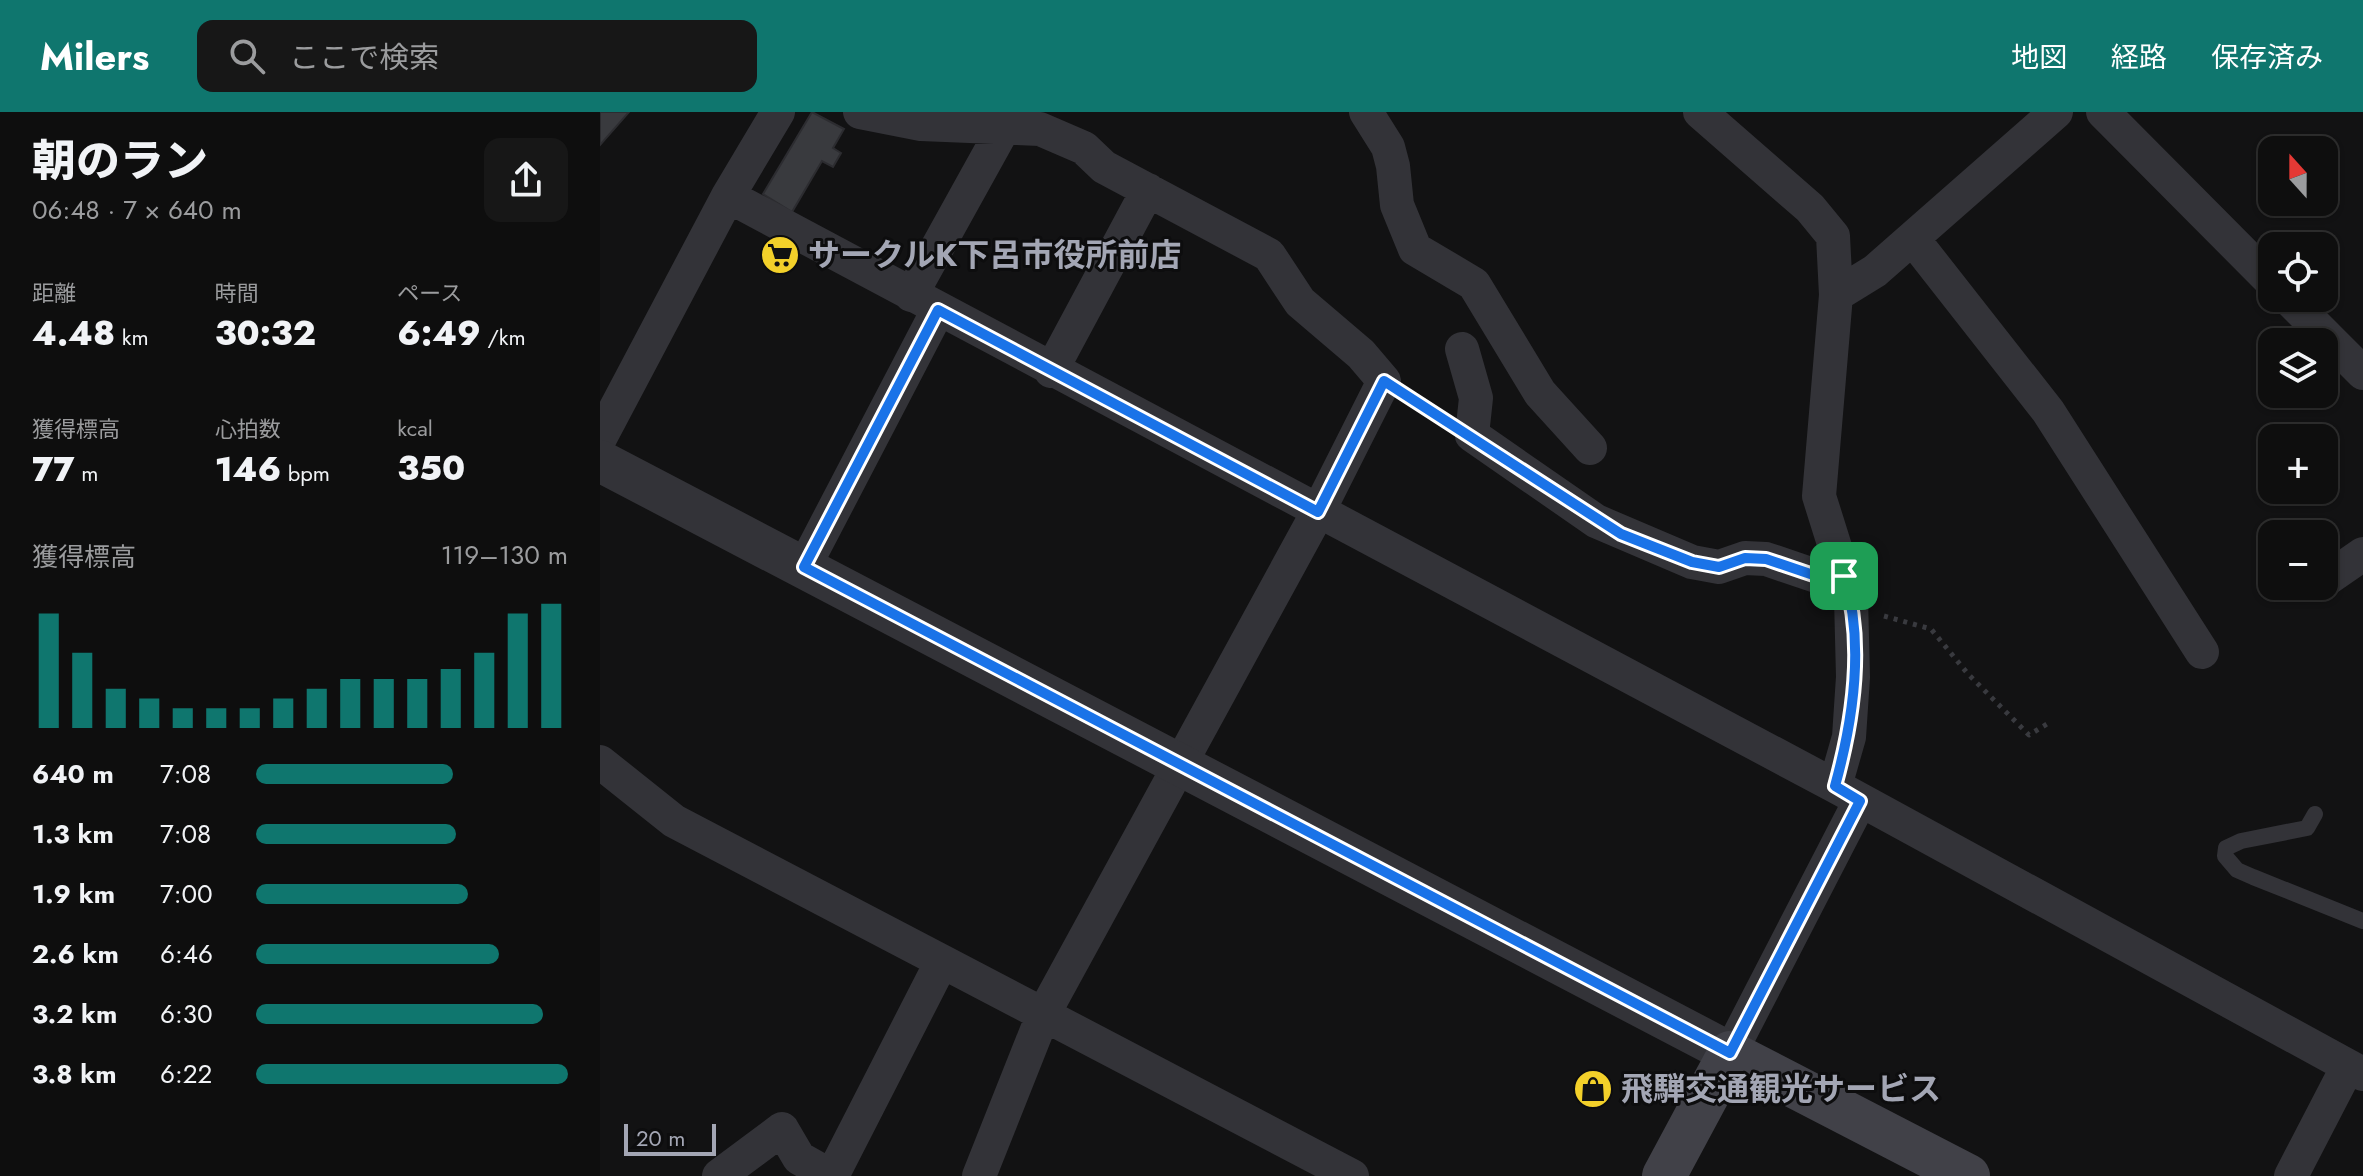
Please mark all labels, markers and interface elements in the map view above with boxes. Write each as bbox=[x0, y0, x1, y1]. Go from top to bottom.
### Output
search box bbox=[197, 20, 757, 92]
text: Milers bbox=[40, 29, 149, 84]
icon: search bbox=[225, 34, 269, 78]
text: ここで検索 bbox=[289, 36, 439, 79]
text: 地図 bbox=[2011, 37, 2067, 78]
text: 経路 bbox=[2111, 37, 2167, 78]
text: 保存済み bbox=[2211, 37, 2323, 78]
text: 朝のラン bbox=[32, 129, 208, 193]
north arrow bbox=[2258, 136, 2338, 216]
map controls bbox=[2258, 136, 2338, 600]
button: share bbox=[484, 138, 568, 222]
text: 06:48 · 7 × 640 m bbox=[32, 191, 242, 229]
place label: サークルK下呂市役所前店 bbox=[808, 232, 1181, 278]
button: locate bbox=[2258, 232, 2338, 312]
supermarket icon: サークルK下呂市役所前店 bbox=[759, 234, 801, 276]
text: 距離 bbox=[32, 277, 76, 309]
text: 時間 bbox=[215, 277, 259, 309]
text: ペース bbox=[397, 277, 462, 309]
text: 4.48 bbox=[32, 309, 115, 358]
text: 30:32 bbox=[215, 309, 316, 358]
text: 6:49 bbox=[397, 309, 481, 358]
text: km bbox=[115, 321, 149, 353]
text: /km bbox=[481, 321, 526, 353]
button: layers bbox=[2258, 328, 2338, 408]
text: kcal bbox=[397, 412, 433, 444]
text: 獲得標高 bbox=[32, 413, 120, 445]
text: 心拍数 bbox=[215, 413, 281, 445]
button: + bbox=[2258, 424, 2338, 504]
text: 350 bbox=[397, 444, 465, 493]
text: 77 bbox=[32, 445, 75, 494]
text: 146 bbox=[215, 445, 281, 494]
text: m bbox=[75, 457, 98, 489]
text: bpm bbox=[281, 457, 330, 489]
button: − bbox=[2258, 520, 2338, 600]
text: 119–130 m bbox=[441, 536, 568, 574]
text: 獲得標高 bbox=[32, 538, 136, 576]
pin bbox=[1810, 542, 1878, 610]
icon: arrive bbox=[1822, 554, 1866, 598]
text: 640 m bbox=[32, 755, 114, 793]
text: 7:08 bbox=[160, 755, 211, 793]
text: 1.3 km bbox=[32, 815, 114, 853]
text: 7:08 bbox=[160, 815, 211, 853]
text: 1.9 km bbox=[32, 875, 115, 913]
text: 7:00 bbox=[160, 875, 213, 913]
text: 2.6 km bbox=[32, 935, 119, 973]
text: 6:46 bbox=[160, 935, 213, 973]
text: 3.2 km bbox=[32, 995, 117, 1033]
text: 6:30 bbox=[160, 995, 213, 1033]
text: 3.8 km bbox=[32, 1055, 117, 1093]
text: 6:22 bbox=[160, 1055, 212, 1093]
place label: 飛騨交通観光サービス bbox=[1621, 1066, 1941, 1112]
shop icon: 飛騨交通観光サービス bbox=[1572, 1068, 1614, 1110]
scale bar bbox=[624, 1120, 716, 1156]
text: 20 m bbox=[636, 1122, 685, 1154]

